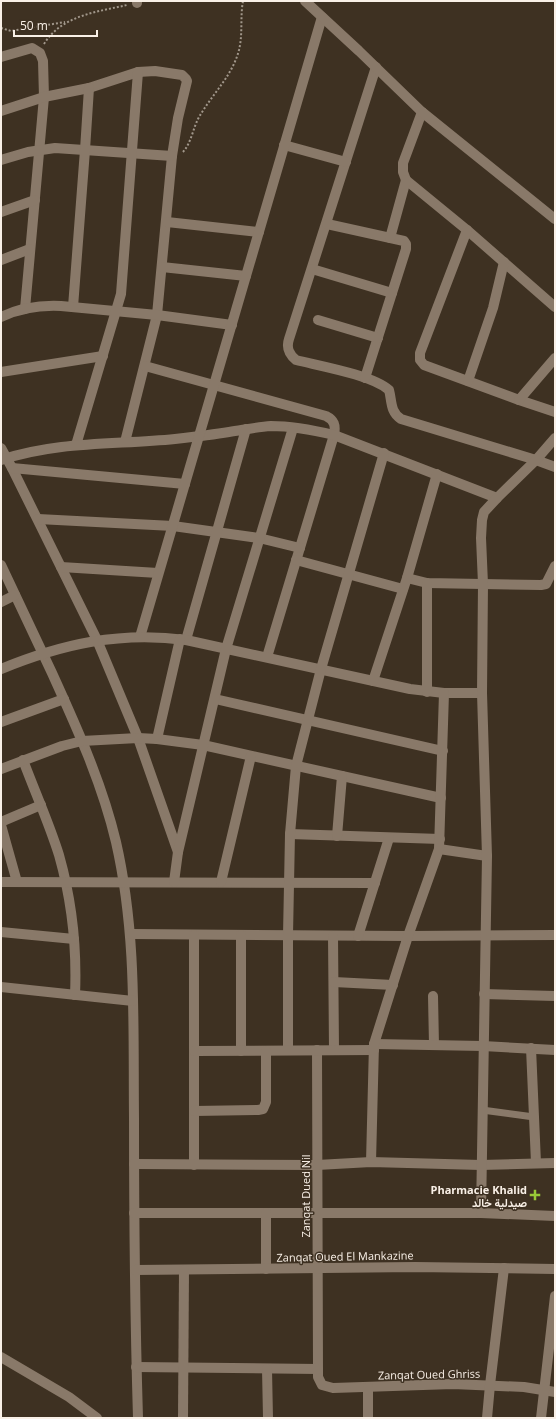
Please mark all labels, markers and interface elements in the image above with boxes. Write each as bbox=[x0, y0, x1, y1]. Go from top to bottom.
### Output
scale bar bbox=[14, 12, 97, 38]
text: 50 m bbox=[20, 17, 48, 34]
street label: Zanqat Dued Nil bbox=[298, 1154, 313, 1238]
place label: Pharmacie Khalid صيدلية خالد bbox=[431, 1182, 527, 1210]
marker: Pharmacie Khalid صيدلية خالد bbox=[530, 1190, 540, 1200]
street label: Zanqat Oued El Mankazine bbox=[276, 1247, 414, 1265]
street label: Zanqat Oued Ghriss bbox=[378, 1366, 480, 1382]

